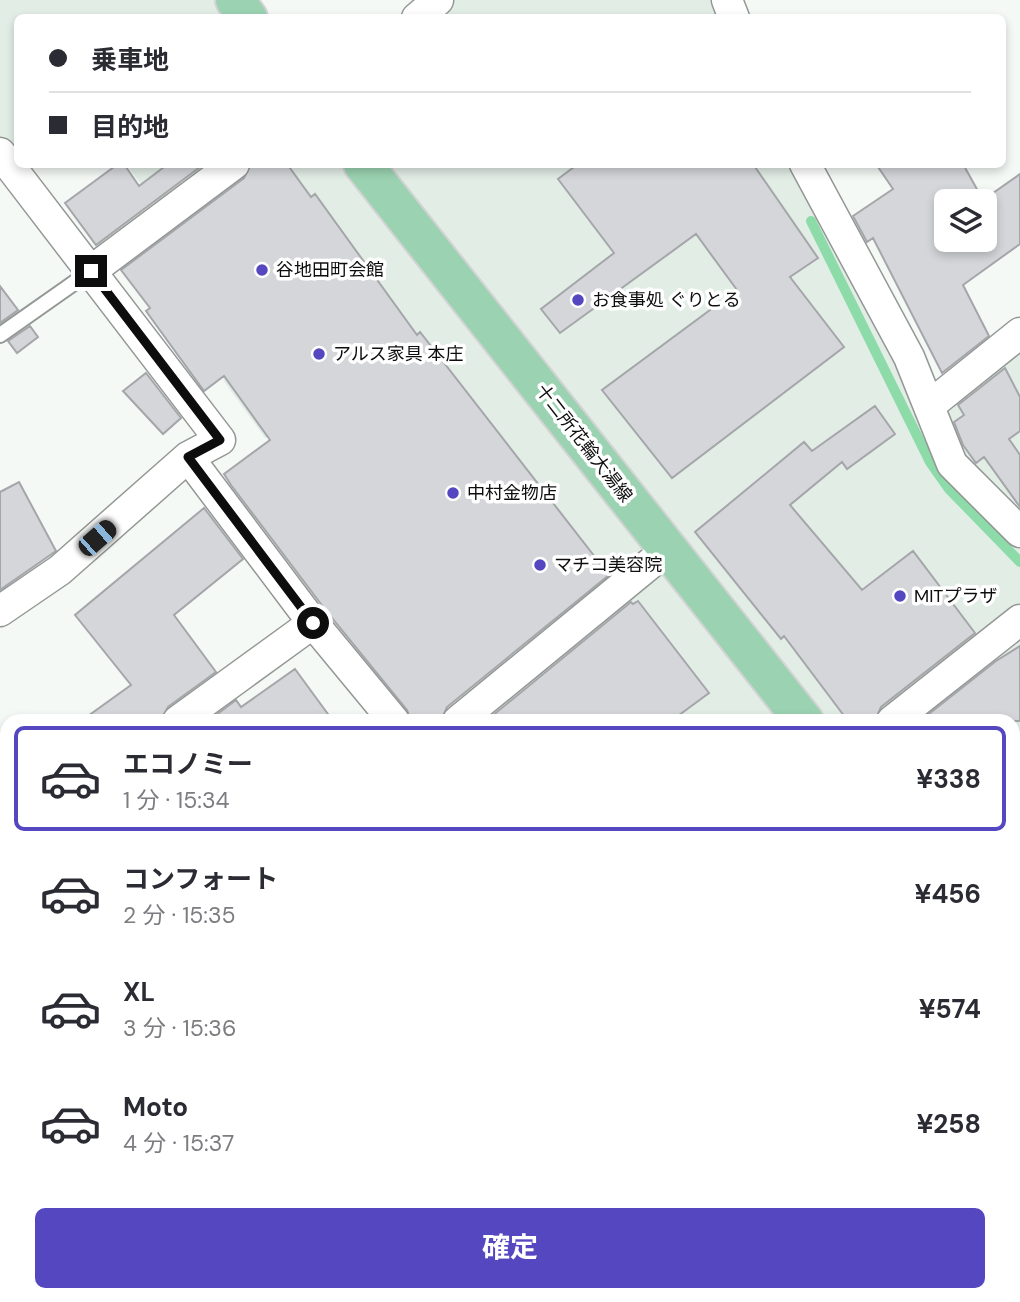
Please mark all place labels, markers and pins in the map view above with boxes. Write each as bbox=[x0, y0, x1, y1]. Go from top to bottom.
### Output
place label: 谷地田町会館 bbox=[276, 258, 384, 282]
marker: 谷地田町会館 bbox=[254, 262, 270, 278]
place label: お食事処 ぐりとる bbox=[592, 288, 741, 312]
marker: お食事処 ぐりとる bbox=[570, 292, 586, 308]
place label: アルス家具 本庄 bbox=[333, 342, 464, 366]
marker: アルス家具 本庄 bbox=[311, 346, 327, 362]
place label: 中村金物店 bbox=[467, 481, 557, 505]
marker: 中村金物店 bbox=[445, 485, 461, 501]
place label: マチコ美容院 bbox=[554, 553, 662, 577]
marker: マチコ美容院 bbox=[532, 557, 548, 573]
place label: MITプラザ bbox=[914, 584, 997, 608]
marker: MITプラザ bbox=[892, 588, 908, 604]

